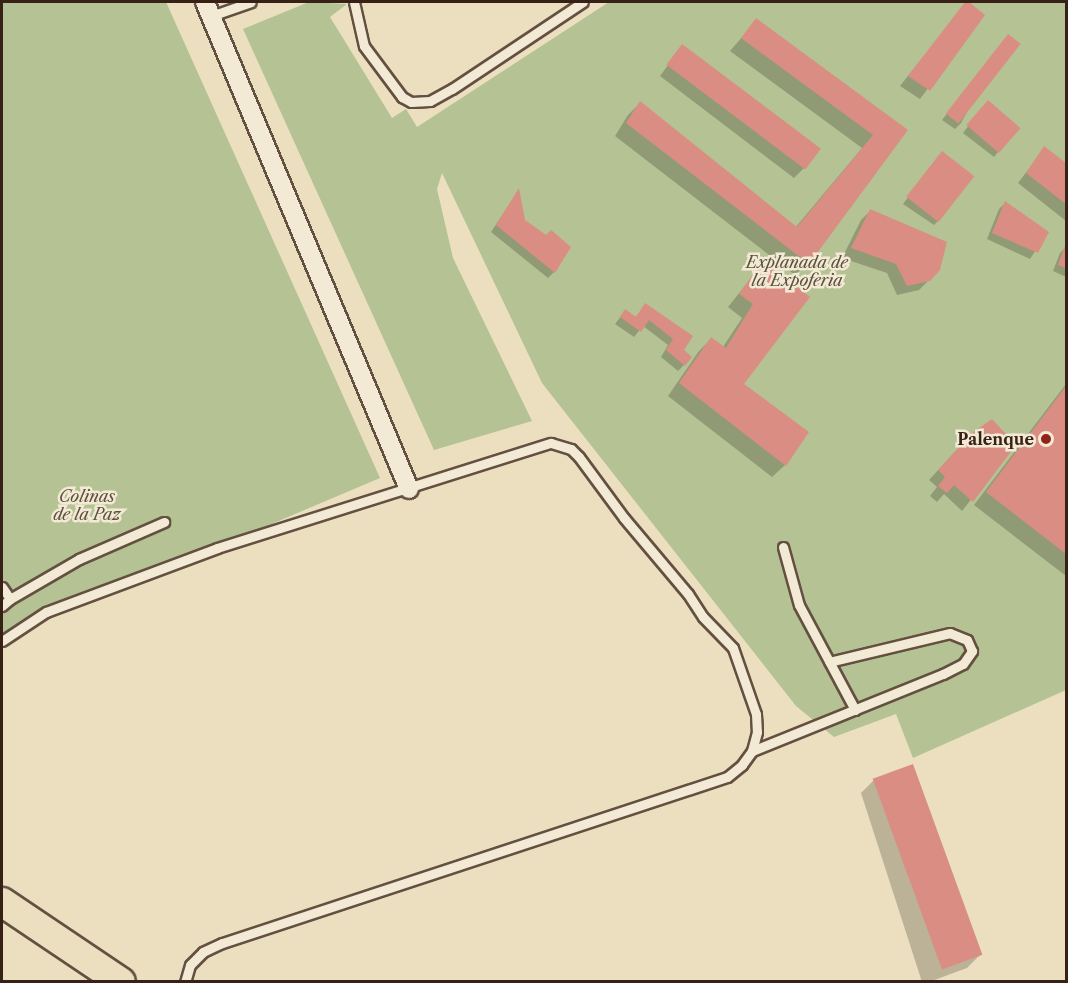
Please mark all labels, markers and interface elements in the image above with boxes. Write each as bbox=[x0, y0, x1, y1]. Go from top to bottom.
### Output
park label: Explanada de la Expoferia bbox=[746, 252, 848, 290]
place label: Palenque bbox=[957, 429, 1034, 449]
marker: Palenque bbox=[1039, 432, 1053, 446]
park label: Colinas de la Paz bbox=[53, 486, 121, 524]

